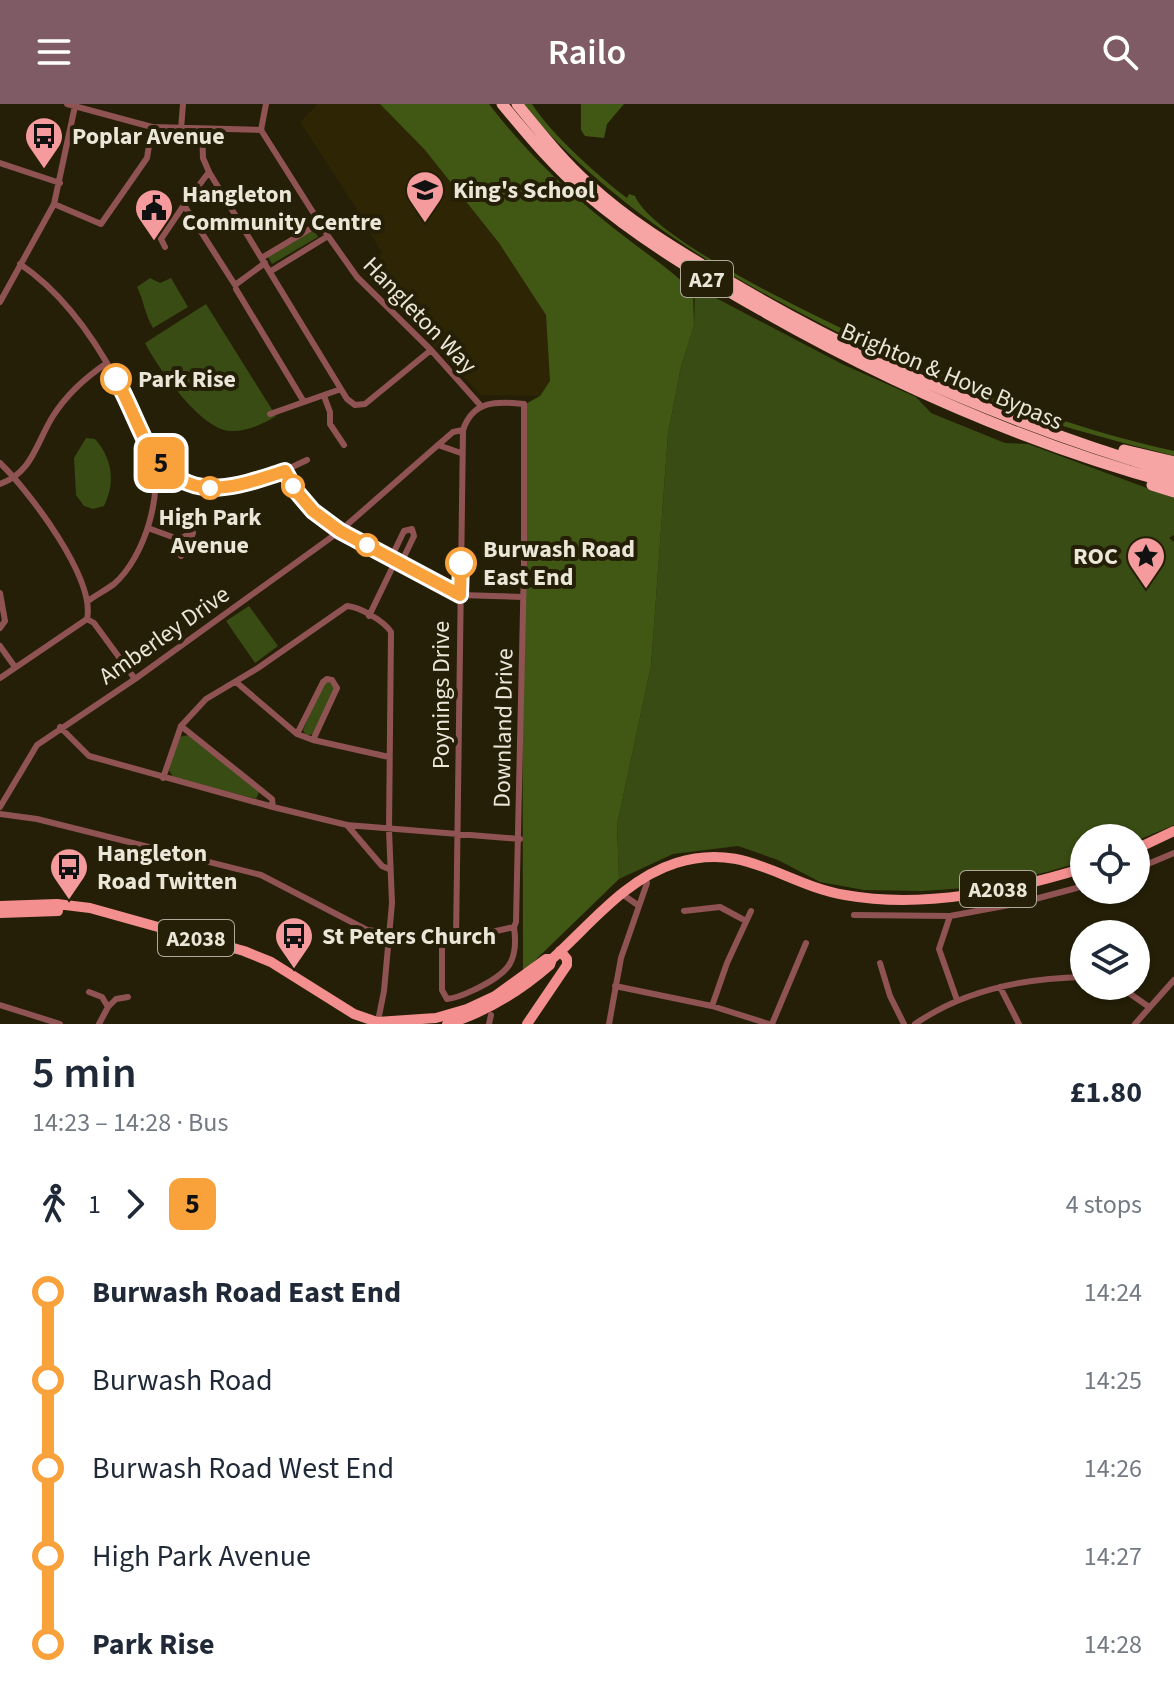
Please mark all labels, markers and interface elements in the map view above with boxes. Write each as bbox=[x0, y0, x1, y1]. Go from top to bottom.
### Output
text: Railo bbox=[548, 27, 626, 78]
icon: menu bbox=[32, 30, 76, 74]
icon: search bbox=[1098, 30, 1142, 74]
bus stop icon: Poplar Avenue bbox=[23, 115, 65, 170]
place label: Poplar Avenue bbox=[72, 119, 225, 154]
school or university icon: King's School bbox=[404, 169, 446, 224]
place label: King's School bbox=[453, 173, 595, 208]
place label: Hangleton Community Centre bbox=[182, 177, 382, 240]
public building icon: Hangleton Community Centre bbox=[133, 187, 175, 242]
street label: Hangleton Way bbox=[355, 249, 485, 382]
road number: A27 bbox=[681, 261, 733, 297]
street label: Brighton & Hove Bypass bbox=[835, 314, 1068, 439]
place label: Park Rise bbox=[138, 362, 236, 397]
marker: Park Rise bbox=[101, 364, 131, 394]
line badge: 5 bbox=[135, 437, 187, 489]
text: 5 bbox=[154, 443, 168, 483]
unlabelled marker bbox=[282, 475, 304, 497]
marker: High Park Avenue bbox=[199, 477, 221, 499]
place label: High Park Avenue bbox=[159, 500, 262, 563]
place label: Burwash Road East End bbox=[483, 532, 635, 595]
unlabelled marker bbox=[356, 534, 378, 556]
place icon: ROC bbox=[1125, 535, 1167, 590]
place label: ROC bbox=[1073, 539, 1118, 574]
marker: Burwash Road East End bbox=[446, 548, 476, 578]
street label: Amberley Drive bbox=[92, 577, 237, 694]
street label: Poynings Drive bbox=[424, 621, 459, 769]
street label: Downland Drive bbox=[485, 648, 522, 808]
map controls bbox=[1070, 824, 1150, 1000]
button: locate bbox=[1070, 824, 1150, 904]
place label: Hangleton Road Twitten bbox=[97, 836, 237, 899]
bus stop icon: Hangleton Road Twitten bbox=[48, 846, 90, 901]
road number: A2038 bbox=[960, 871, 1036, 907]
bus stop icon: St Peters Church bbox=[273, 915, 315, 970]
place label: St Peters Church bbox=[322, 919, 496, 954]
road number: A2038 bbox=[158, 920, 234, 956]
button: layers bbox=[1070, 920, 1150, 1000]
text: 5 min bbox=[32, 1042, 137, 1105]
text: £1.80 bbox=[1070, 1071, 1142, 1114]
text: 14:23 – 14:28 · Bus bbox=[32, 1104, 228, 1141]
icon: walk bbox=[32, 1182, 76, 1226]
icon: forward bbox=[113, 1182, 157, 1226]
text: 5 bbox=[185, 1184, 200, 1224]
text: 1 bbox=[88, 1186, 101, 1223]
text: 4 stops bbox=[1066, 1186, 1142, 1223]
text: Burwash Road East End bbox=[92, 1271, 401, 1314]
text: 14:24 bbox=[1084, 1274, 1142, 1311]
text: Burwash Road bbox=[92, 1359, 273, 1402]
text: 14:25 bbox=[1084, 1362, 1142, 1399]
text: Burwash Road West End bbox=[92, 1447, 394, 1490]
text: 14:26 bbox=[1084, 1450, 1142, 1487]
text: High Park Avenue bbox=[92, 1535, 311, 1578]
text: 14:27 bbox=[1084, 1538, 1142, 1575]
text: Park Rise bbox=[92, 1623, 215, 1666]
text: 14:28 bbox=[1084, 1626, 1142, 1663]

